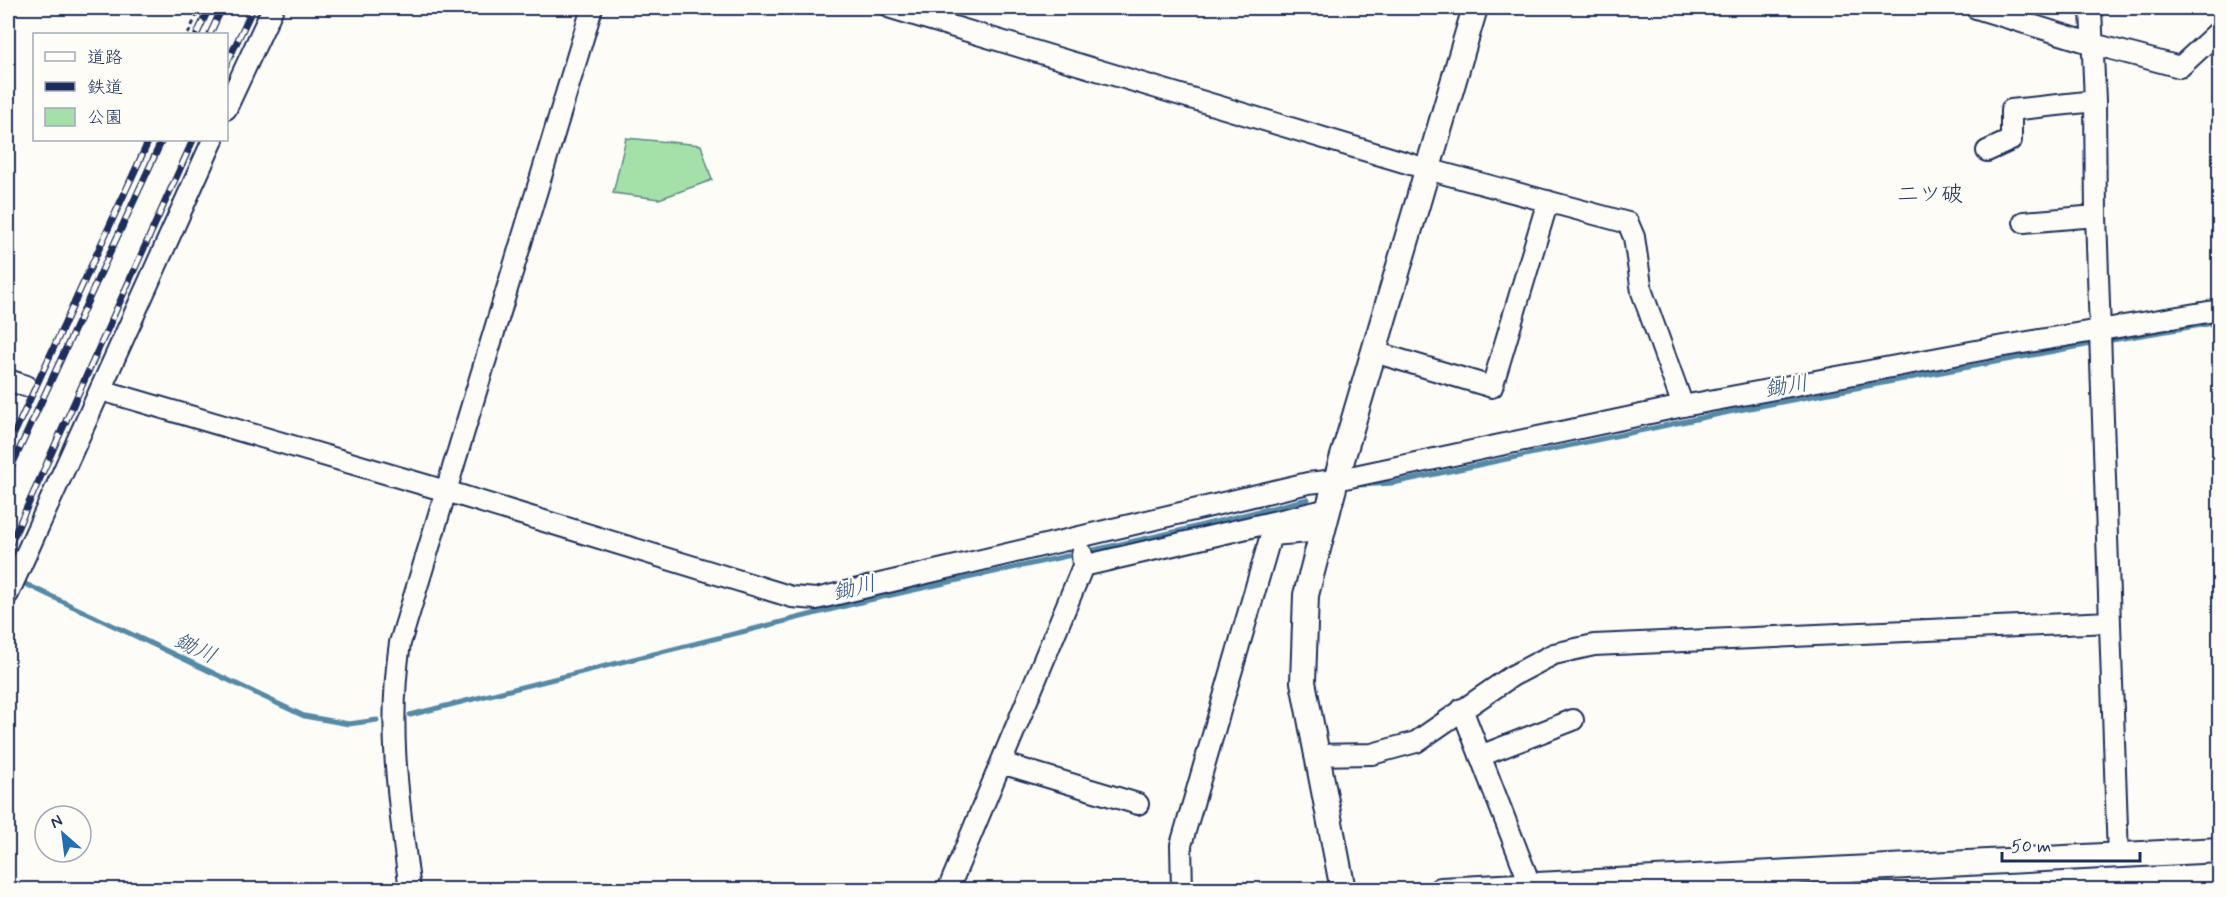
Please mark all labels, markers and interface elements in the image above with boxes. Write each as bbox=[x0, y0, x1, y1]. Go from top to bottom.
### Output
legend bbox=[33, 33, 228, 141]
text: 道路 bbox=[87, 46, 123, 70]
text: 鉄道 bbox=[87, 76, 123, 100]
text: 公園 bbox=[87, 106, 123, 130]
district label: 二ツ破 bbox=[1897, 181, 1963, 209]
water label: 鋤川 bbox=[1762, 369, 1810, 405]
water label: 鋤川 bbox=[830, 570, 879, 608]
water label: 鋤川 bbox=[169, 627, 221, 671]
north arrow bbox=[33, 804, 93, 864]
text: N bbox=[47, 810, 66, 834]
scale bar bbox=[2002, 825, 2140, 863]
text: 50 m bbox=[2011, 835, 2051, 859]

